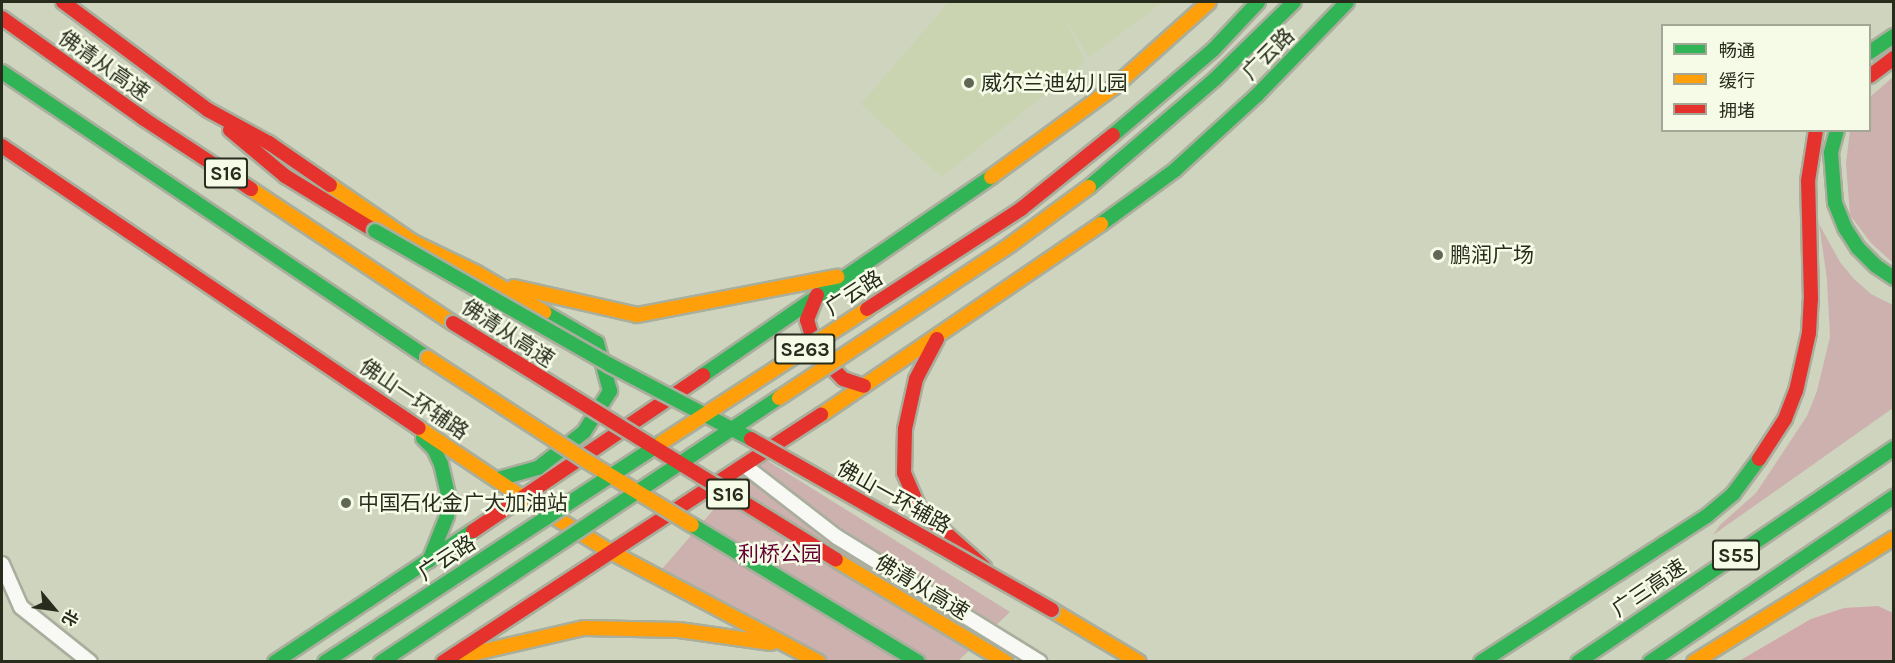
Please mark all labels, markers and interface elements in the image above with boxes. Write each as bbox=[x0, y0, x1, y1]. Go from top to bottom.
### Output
street label: 广云路 bbox=[1237, 23, 1299, 85]
legend bbox=[1661, 24, 1871, 132]
street label: 佛清从高速 bbox=[54, 25, 154, 105]
text: 畅通 bbox=[1719, 40, 1755, 62]
place label: 威尔兰迪幼儿园 bbox=[981, 70, 1128, 96]
text: 缓行 bbox=[1719, 70, 1755, 92]
marker: 威尔兰迪幼儿园 bbox=[962, 76, 976, 90]
text: 拥堵 bbox=[1719, 100, 1755, 122]
road number: S16 bbox=[204, 156, 248, 190]
place label: 鹏润广场 bbox=[1450, 242, 1534, 268]
marker: 鹏润广场 bbox=[1431, 248, 1445, 262]
street label: 广云路 bbox=[821, 265, 887, 321]
street label: 佛清从高速 bbox=[457, 294, 559, 372]
road number: S263 bbox=[774, 332, 836, 366]
street label: 佛山一环辅路 bbox=[355, 353, 473, 445]
street label: 佛山一环辅路 bbox=[833, 455, 955, 539]
road number: S16 bbox=[706, 477, 750, 511]
place label: 中国石化金广大加油站 bbox=[358, 490, 568, 516]
marker: 中国石化金广大加油站 bbox=[339, 496, 353, 510]
street label: 广云路 bbox=[414, 530, 480, 586]
road number: S55 bbox=[1710, 538, 1762, 572]
park label: 利桥公园 bbox=[738, 541, 822, 567]
street label: 佛清从高速 bbox=[871, 549, 973, 625]
street label: 广三高速 bbox=[1607, 554, 1691, 622]
north arrow bbox=[24, 579, 84, 639]
text: 北 bbox=[58, 606, 82, 630]

